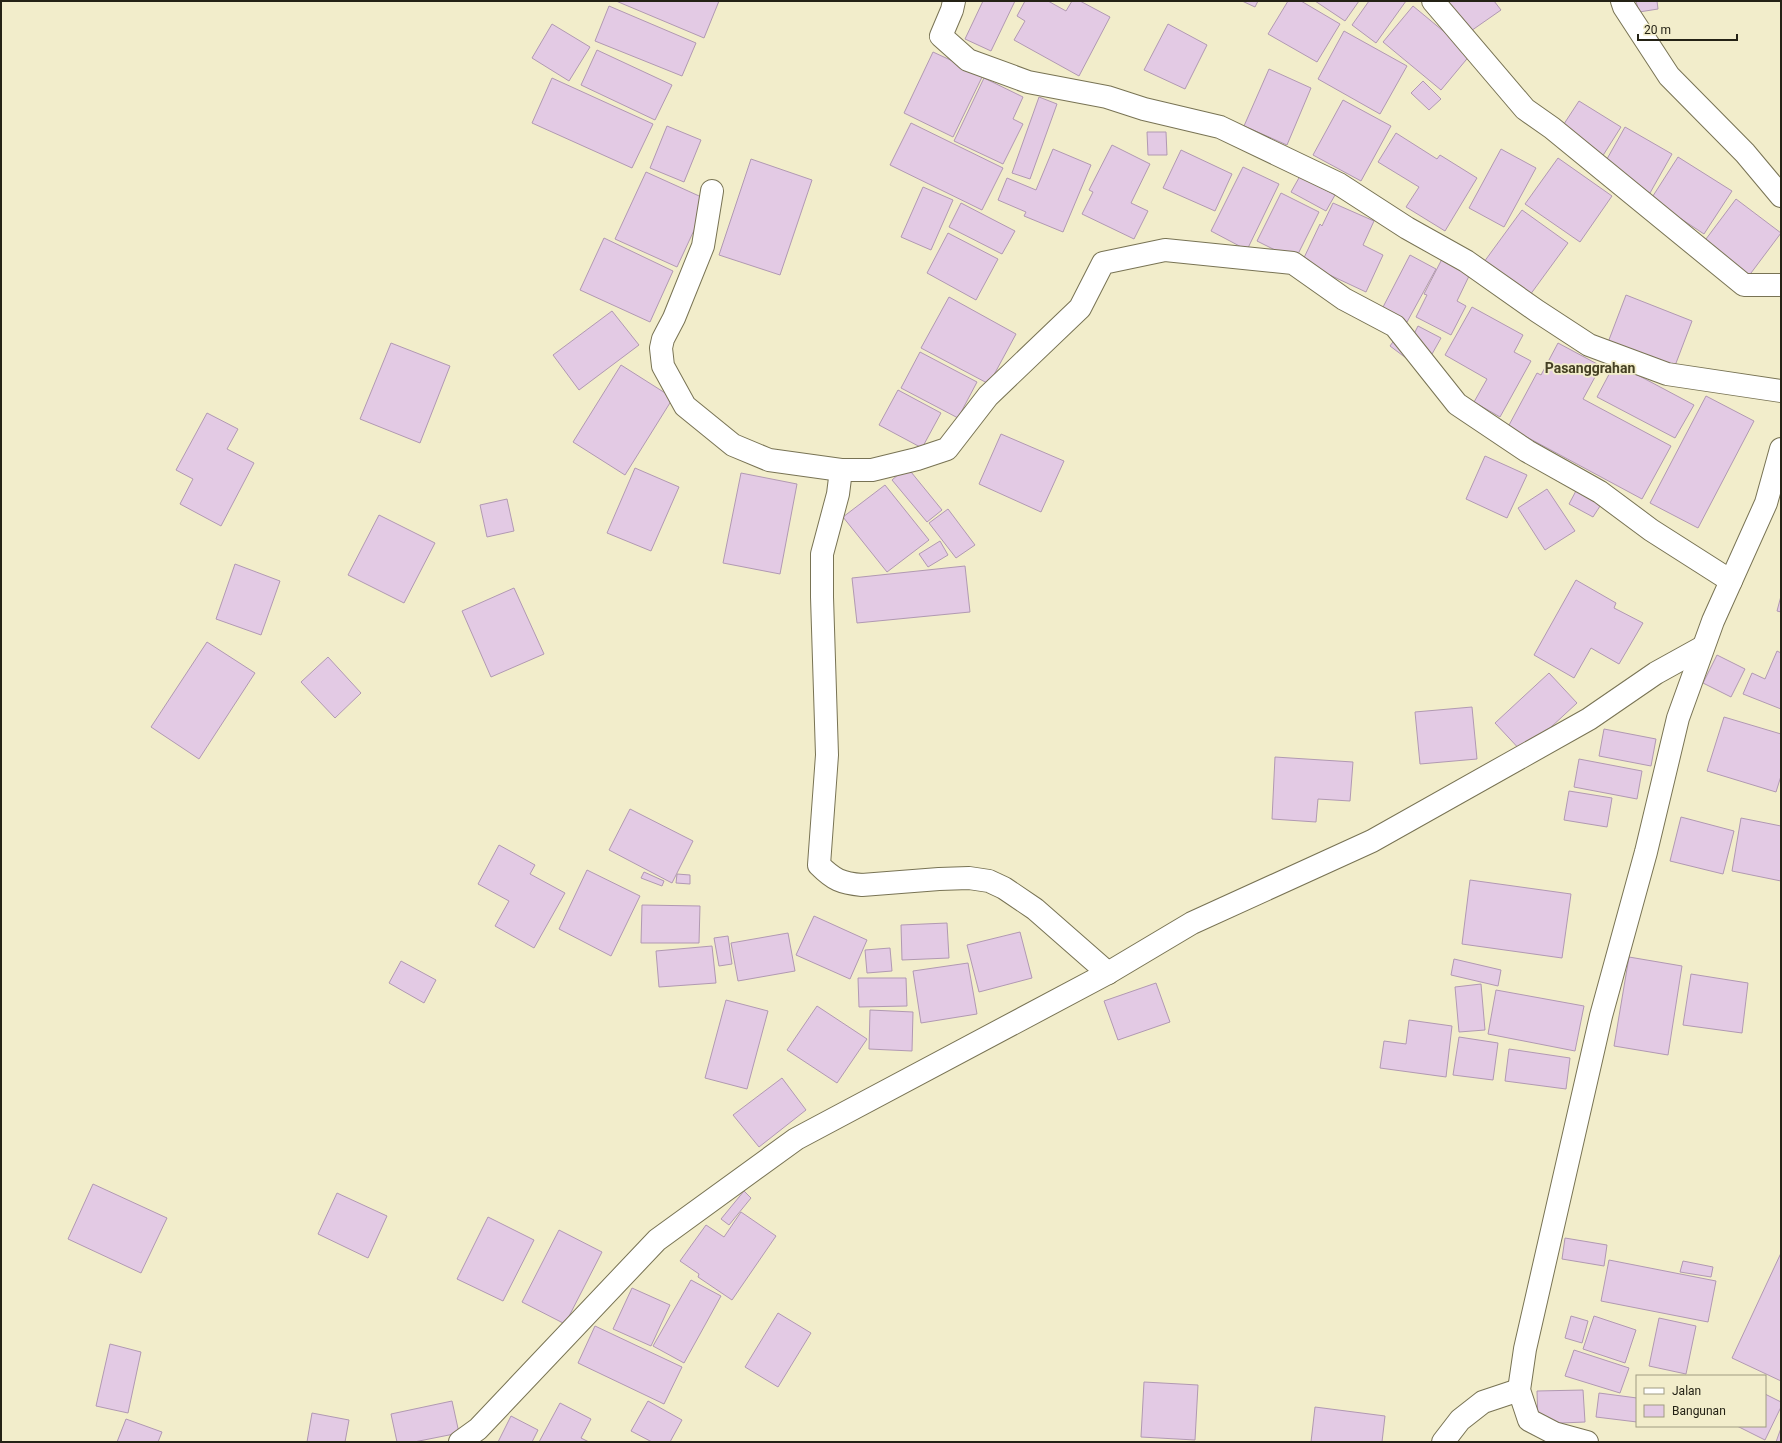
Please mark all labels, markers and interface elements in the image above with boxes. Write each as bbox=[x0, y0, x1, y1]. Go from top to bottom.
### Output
scale bar bbox=[1638, 16, 1737, 42]
text: 20 m bbox=[1644, 23, 1671, 37]
district label: Pasanggrahan bbox=[1545, 360, 1635, 376]
legend bbox=[1636, 1375, 1766, 1427]
text: Jalan bbox=[1672, 1384, 1701, 1398]
text: Bangunan bbox=[1672, 1404, 1726, 1418]

